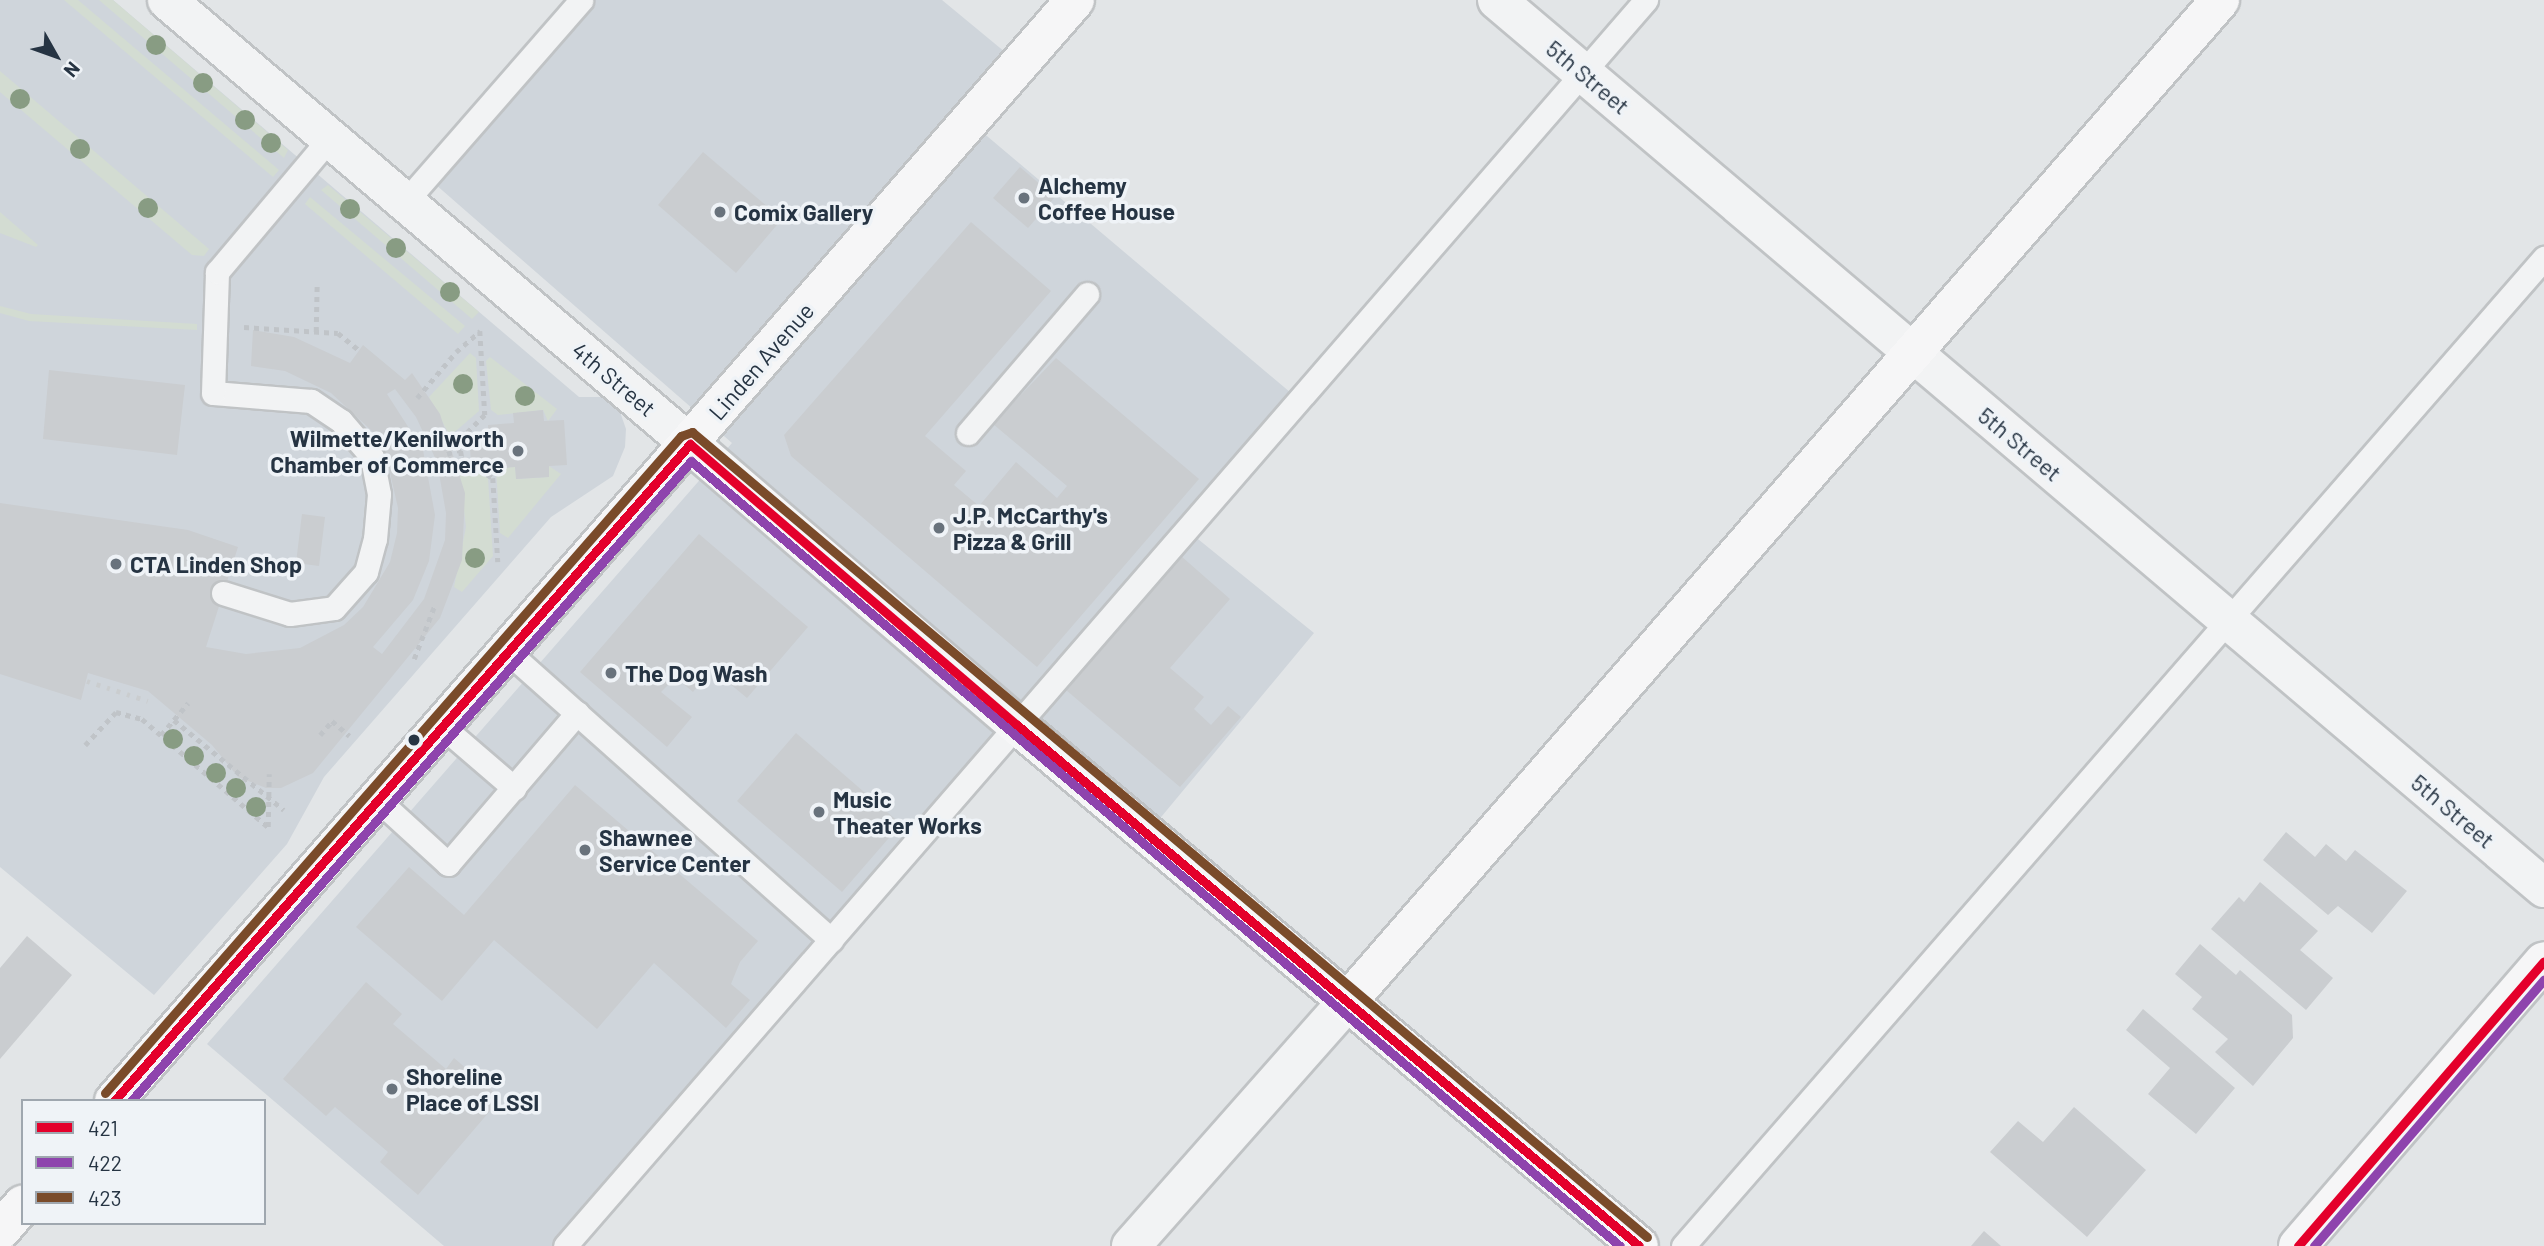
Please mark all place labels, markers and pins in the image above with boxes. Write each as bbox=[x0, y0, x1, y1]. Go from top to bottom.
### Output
place label: Alchemy Coffee House bbox=[1038, 171, 1175, 225]
marker: Alchemy Coffee House bbox=[1016, 190, 1032, 206]
place label: Comix Gallery bbox=[734, 198, 873, 226]
marker: Comix Gallery bbox=[712, 204, 728, 220]
place label: Wilmette/Kenilworth Chamber of Commerce bbox=[270, 424, 504, 478]
marker: Wilmette/Kenilworth Chamber of Commerce bbox=[510, 443, 526, 459]
place label: J.P. McCarthy's Pizza & Grill bbox=[953, 501, 1108, 555]
marker: J.P. McCarthy's Pizza & Grill bbox=[931, 520, 947, 536]
place label: CTA Linden Shop bbox=[130, 550, 302, 578]
marker: CTA Linden Shop bbox=[108, 556, 124, 572]
place label: The Dog Wash bbox=[625, 659, 768, 687]
marker: The Dog Wash bbox=[603, 665, 619, 681]
unlabelled marker bbox=[407, 733, 421, 747]
place label: Music Theater Works bbox=[833, 785, 982, 839]
marker: Music Theater Works bbox=[811, 804, 827, 820]
place label: Shawnee Service Center bbox=[599, 823, 751, 877]
marker: Shawnee Service Center bbox=[577, 842, 593, 858]
place label: Shoreline Place of LSSI bbox=[406, 1062, 539, 1116]
marker: Shoreline Place of LSSI bbox=[384, 1081, 400, 1097]

